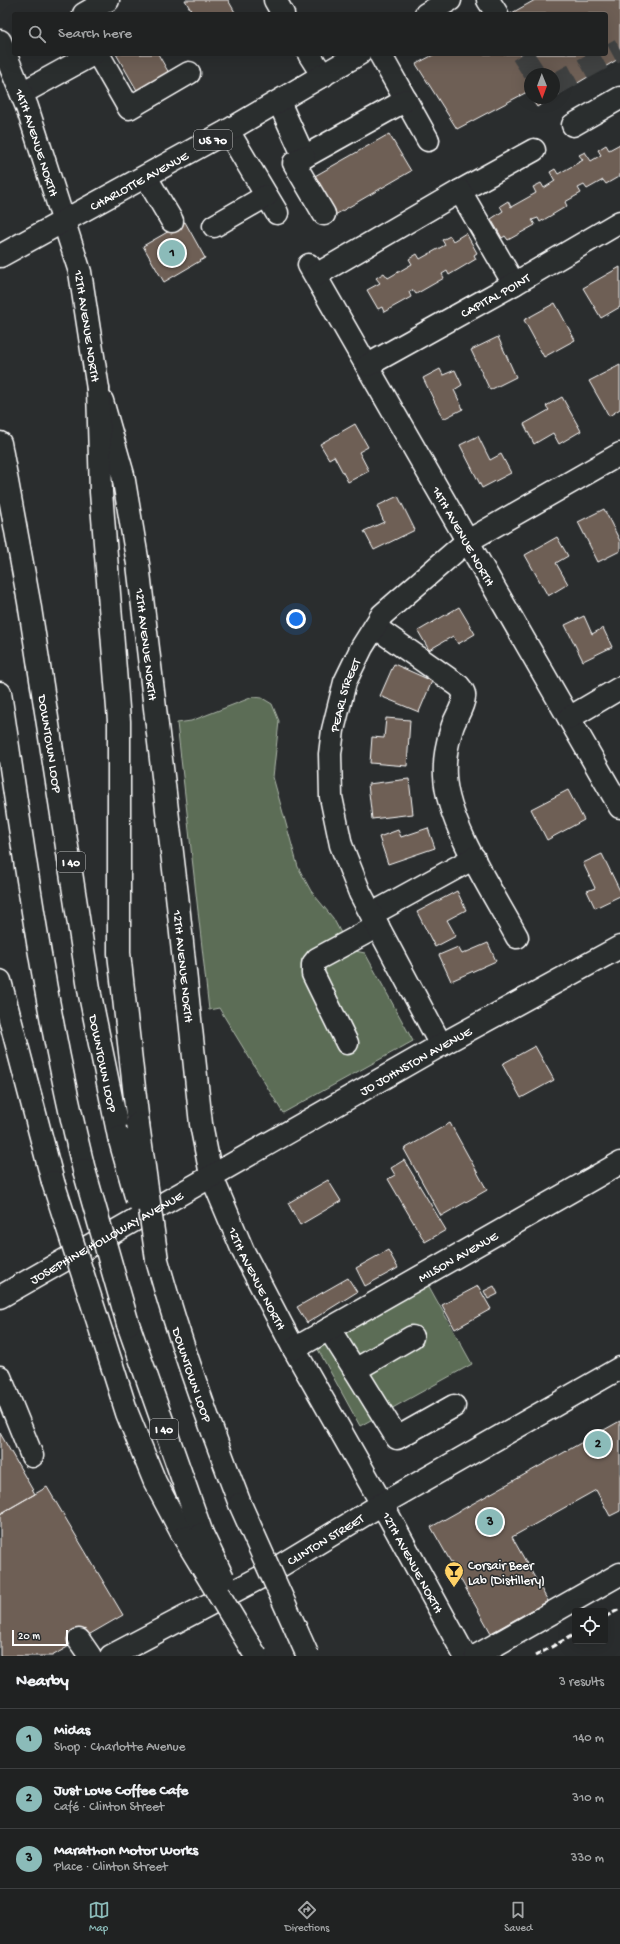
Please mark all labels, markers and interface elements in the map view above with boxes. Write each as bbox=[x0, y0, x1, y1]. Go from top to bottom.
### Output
search box bbox=[12, 12, 608, 56]
icon: search bbox=[26, 23, 48, 45]
text: Search here bbox=[58, 25, 132, 43]
north arrow bbox=[524, 68, 560, 104]
street label: 14TH AVENUE NORTH bbox=[10, 86, 60, 199]
road number: US 70 bbox=[194, 130, 232, 150]
street label: CHARLOTTE AVENUE bbox=[88, 149, 192, 215]
pin: 1 bbox=[159, 238, 185, 268]
street label: 12TH AVENUE NORTH bbox=[70, 268, 102, 384]
street label: CAPITAL POINT bbox=[459, 271, 534, 322]
street label: 14TH AVENUE NORTH bbox=[427, 483, 497, 590]
street label: 12TH AVENUE NORTH bbox=[131, 587, 159, 702]
your location bbox=[286, 609, 306, 629]
street label: PEARL STREET bbox=[328, 656, 366, 735]
street label: DOWNTOWN LOOP bbox=[33, 693, 64, 795]
road number: I 40 bbox=[57, 852, 85, 872]
street label: 12TH AVENUE NORTH bbox=[169, 908, 195, 1024]
street label: DOWNTOWN LOOP bbox=[84, 1013, 119, 1115]
street label: JO JOHNSTON AVENUE bbox=[358, 1024, 476, 1100]
street label: JOSEPHINE HOLLOWAY AVENUE bbox=[28, 1189, 187, 1288]
street label: 12TH AVENUE NORTH bbox=[223, 1225, 288, 1334]
street label: MILSON AVENUE bbox=[416, 1229, 502, 1287]
street label: DOWNTOWN LOOP bbox=[167, 1325, 214, 1425]
road number: I 40 bbox=[150, 1419, 178, 1439]
pin: 2 bbox=[585, 1429, 611, 1459]
pin: 3 bbox=[477, 1507, 503, 1537]
street label: 12TH AVENUE NORTH bbox=[377, 1509, 445, 1617]
street label: CLINTON STREET bbox=[285, 1511, 368, 1570]
place label: Corsair Beer Lab (Distillery) bbox=[468, 1559, 545, 1589]
bar icon: Corsair Beer Lab (Distillery) bbox=[443, 1560, 465, 1588]
map controls bbox=[572, 1608, 608, 1644]
button: locate bbox=[572, 1608, 608, 1644]
scale bar bbox=[12, 1628, 68, 1647]
text: 20 m bbox=[18, 1631, 40, 1643]
text: Nearby bbox=[16, 1672, 69, 1692]
text: 3 results bbox=[559, 1675, 604, 1690]
text: Midas bbox=[54, 1722, 90, 1740]
text: 1 bbox=[26, 1731, 32, 1746]
text: 140 m bbox=[573, 1731, 604, 1746]
text: Shop · Charlotte Avenue bbox=[54, 1740, 185, 1755]
text: Just Love Coffee Cafe bbox=[54, 1782, 188, 1800]
text: 2 bbox=[26, 1791, 32, 1806]
text: 310 m bbox=[572, 1791, 604, 1806]
text: Café · Clinton Street bbox=[54, 1800, 164, 1815]
text: Marathon Motor Works bbox=[54, 1842, 198, 1860]
text: 3 bbox=[26, 1851, 32, 1866]
text: 330 m bbox=[571, 1851, 604, 1866]
text: Place · Clinton Street bbox=[54, 1860, 168, 1875]
tab: Map bbox=[88, 1899, 110, 1935]
tab: Directions bbox=[285, 1899, 329, 1935]
tab: Saved bbox=[504, 1899, 532, 1935]

